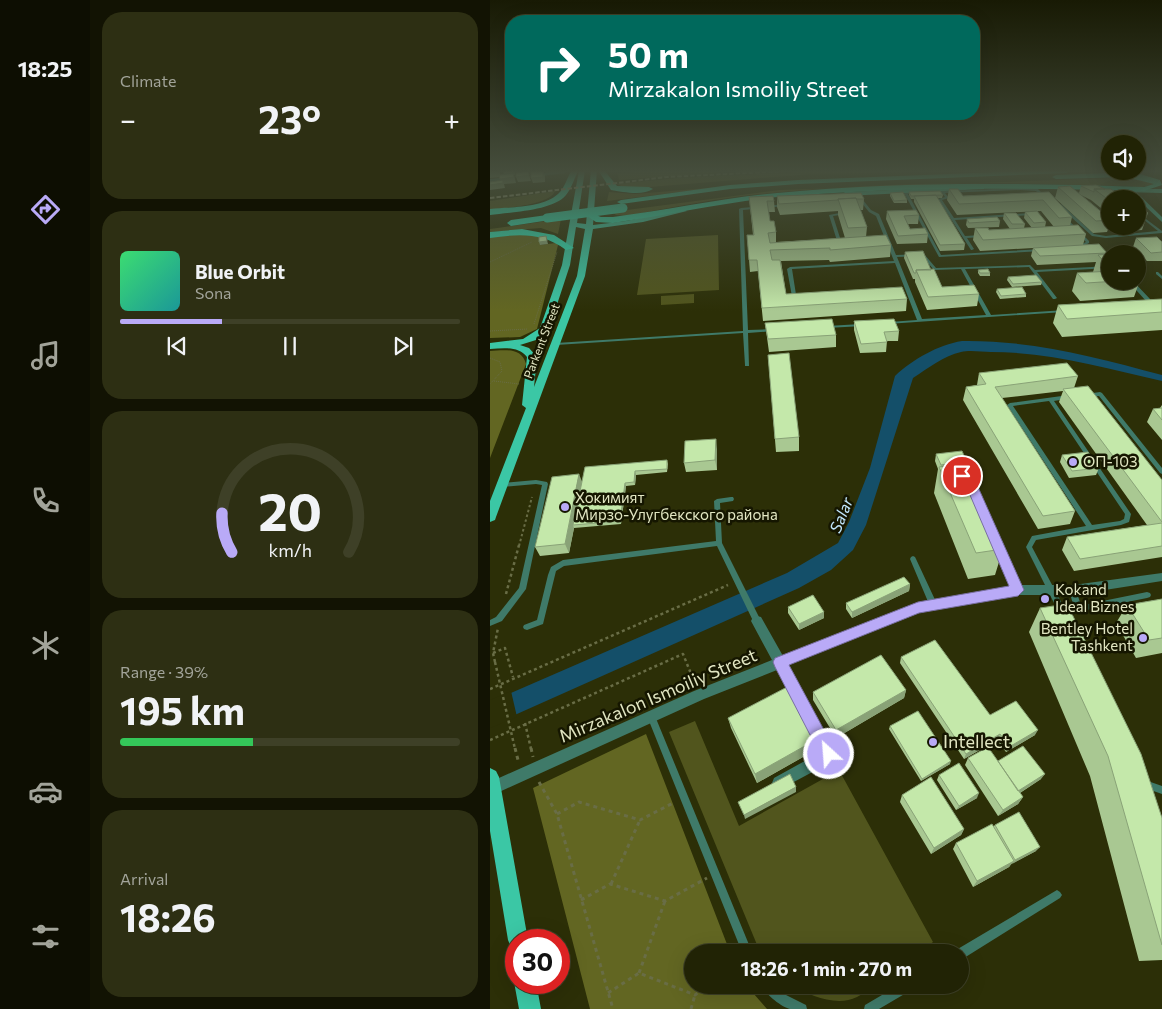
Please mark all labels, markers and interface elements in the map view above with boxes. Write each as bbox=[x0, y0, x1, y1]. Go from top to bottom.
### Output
text: 50 m bbox=[608, 32, 689, 75]
icon: right bbox=[525, 35, 590, 100]
text: 18:25 bbox=[18, 55, 72, 82]
text: Climate bbox=[120, 71, 176, 90]
text: Mirzakalon Ismoiliy Street bbox=[608, 75, 868, 102]
text: 23° bbox=[258, 95, 321, 142]
text: − bbox=[120, 102, 136, 136]
text: + bbox=[444, 102, 460, 136]
map controls bbox=[1101, 135, 1146, 290]
button: sound bbox=[1101, 135, 1146, 180]
button: + bbox=[1101, 190, 1146, 235]
icon: directions bbox=[28, 192, 63, 227]
button: − bbox=[1101, 245, 1146, 290]
text: Blue Orbit bbox=[195, 260, 285, 283]
text: Sona bbox=[195, 283, 231, 302]
street label: Parkent Street bbox=[520, 301, 562, 380]
icon: previous bbox=[163, 332, 191, 360]
icon: pause bbox=[276, 332, 304, 360]
icon: next bbox=[389, 332, 417, 360]
icon: music bbox=[28, 338, 63, 373]
place label: ОП-103 bbox=[1083, 452, 1138, 470]
pin bbox=[941, 455, 983, 497]
marker: ОП-103 bbox=[1067, 456, 1079, 468]
icon: arrive bbox=[948, 462, 976, 490]
text: 20 bbox=[258, 478, 322, 542]
icon: phone bbox=[28, 483, 63, 518]
place label: Хокимият Мирзо-Улугбекского района bbox=[575, 488, 778, 523]
water label: Salar bbox=[825, 494, 856, 535]
marker: Хокимият Мирзо-Улугбекского района bbox=[559, 501, 571, 513]
text: km/h bbox=[268, 539, 312, 561]
place label: Kokand Ideal Biznes bbox=[1055, 580, 1135, 615]
marker: Kokand Ideal Biznes bbox=[1039, 593, 1051, 605]
place label: Bentley Hotel Tashkent bbox=[1041, 619, 1133, 654]
icon: climate bbox=[28, 628, 63, 663]
marker: Bentley Hotel Tashkent bbox=[1137, 632, 1149, 644]
street label: Mirzakalon Ismoiliy Street bbox=[555, 643, 760, 747]
text: Range · 39% bbox=[120, 662, 208, 681]
text: 195 km bbox=[120, 686, 245, 733]
position arrow bbox=[802, 727, 854, 779]
place label: Intellect bbox=[943, 730, 1010, 752]
marker: Intellect bbox=[927, 736, 939, 748]
icon: car bbox=[28, 774, 63, 809]
text: Arrival bbox=[120, 869, 168, 888]
text: 18:26 bbox=[120, 893, 216, 940]
icon: filters bbox=[28, 919, 63, 954]
speed limit sign: 30 bbox=[505, 929, 570, 994]
text: 18:26 · 1 min · 270 m bbox=[741, 957, 912, 980]

